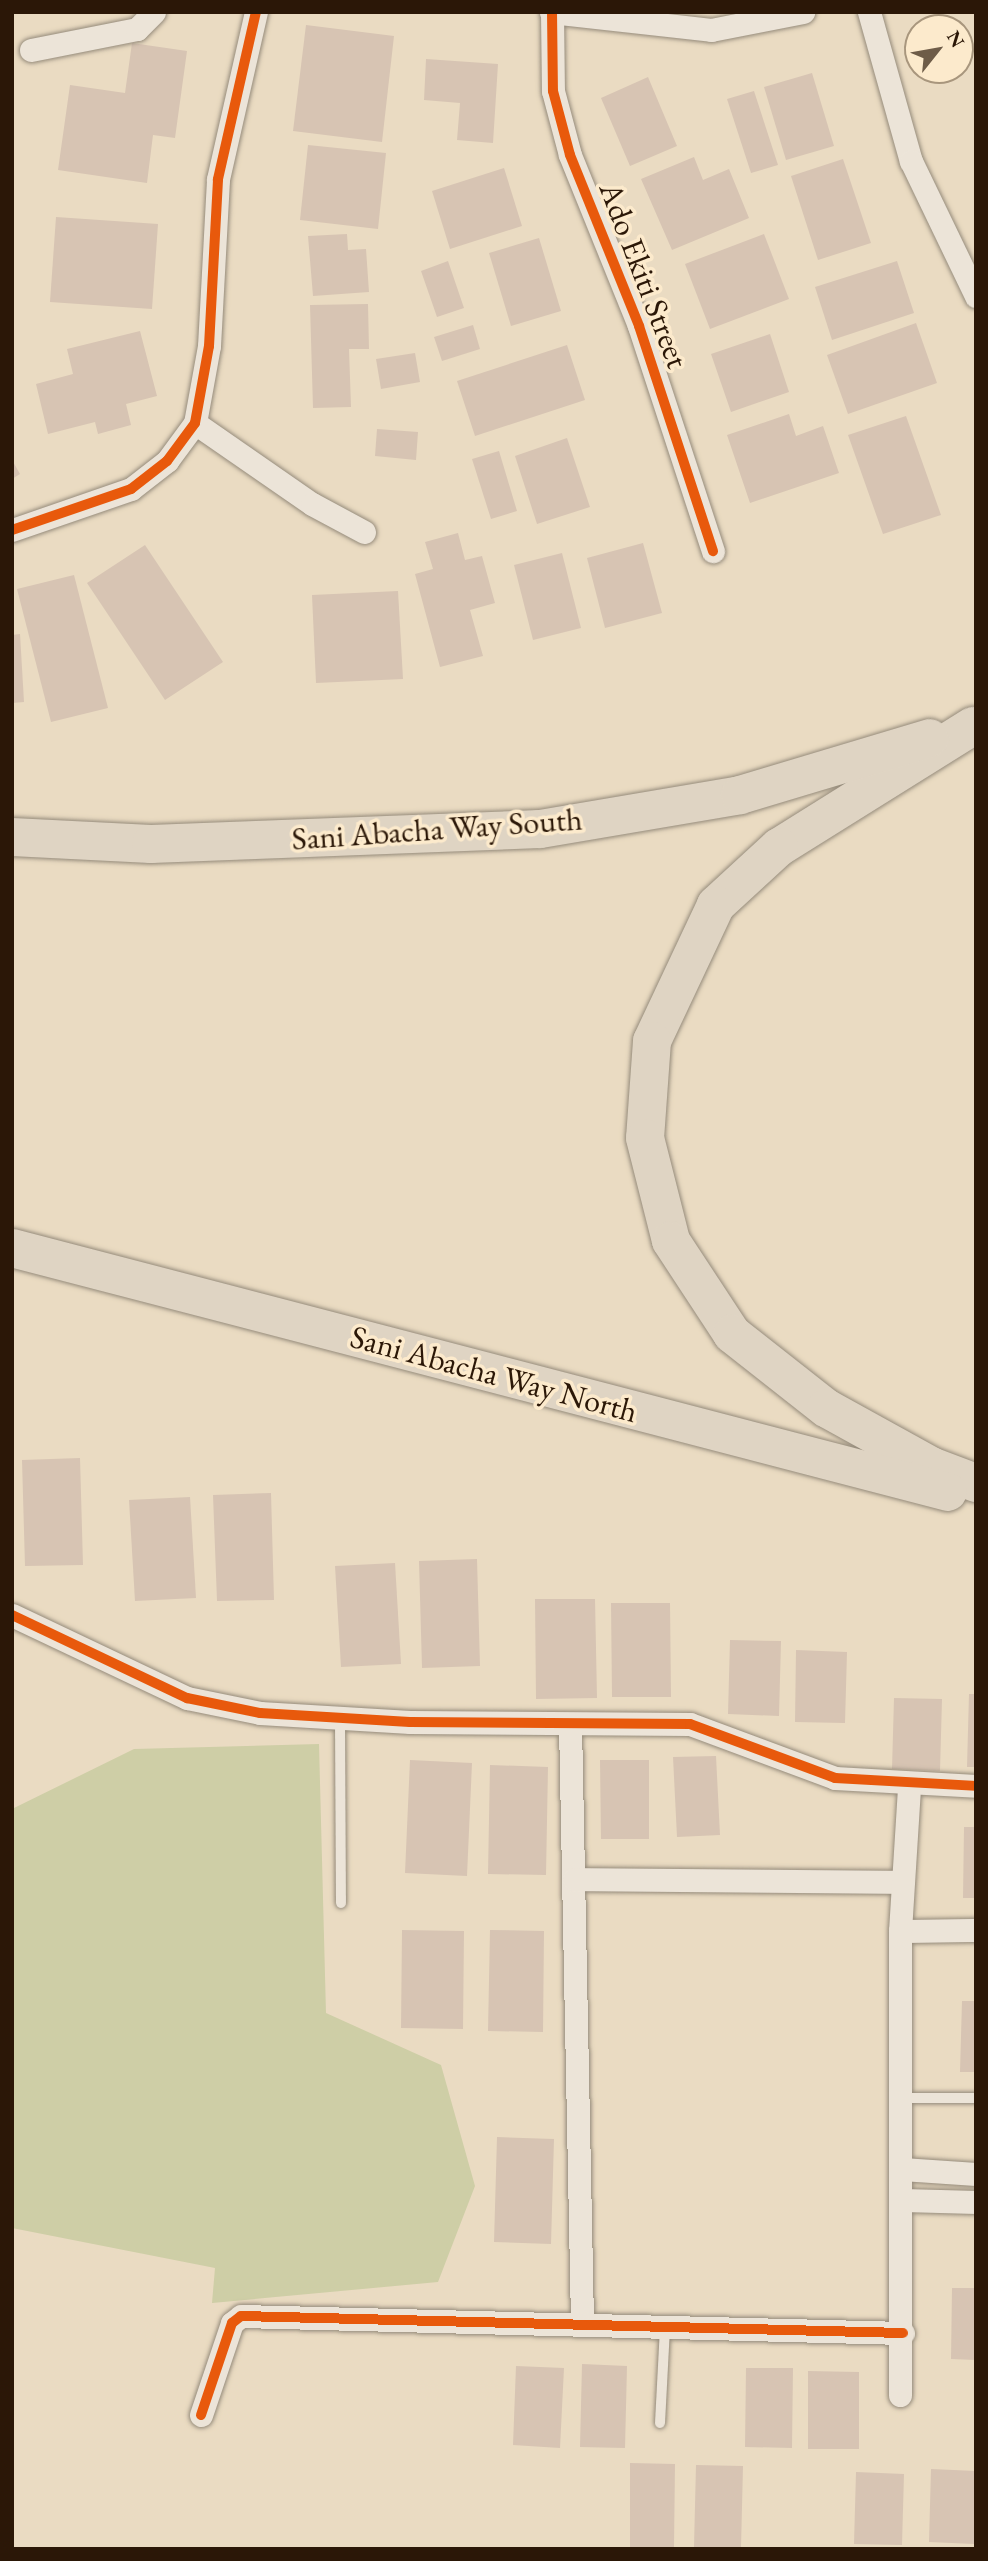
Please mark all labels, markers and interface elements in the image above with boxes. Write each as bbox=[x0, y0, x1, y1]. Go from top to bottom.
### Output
north arrow bbox=[904, 14, 974, 84]
text: N bbox=[941, 26, 970, 52]
street label: Ado Ekiti Street bbox=[591, 177, 697, 373]
street label: Sani Abacha Way South bbox=[290, 800, 584, 858]
street label: Sani Abacha Way North bbox=[346, 1317, 642, 1431]

